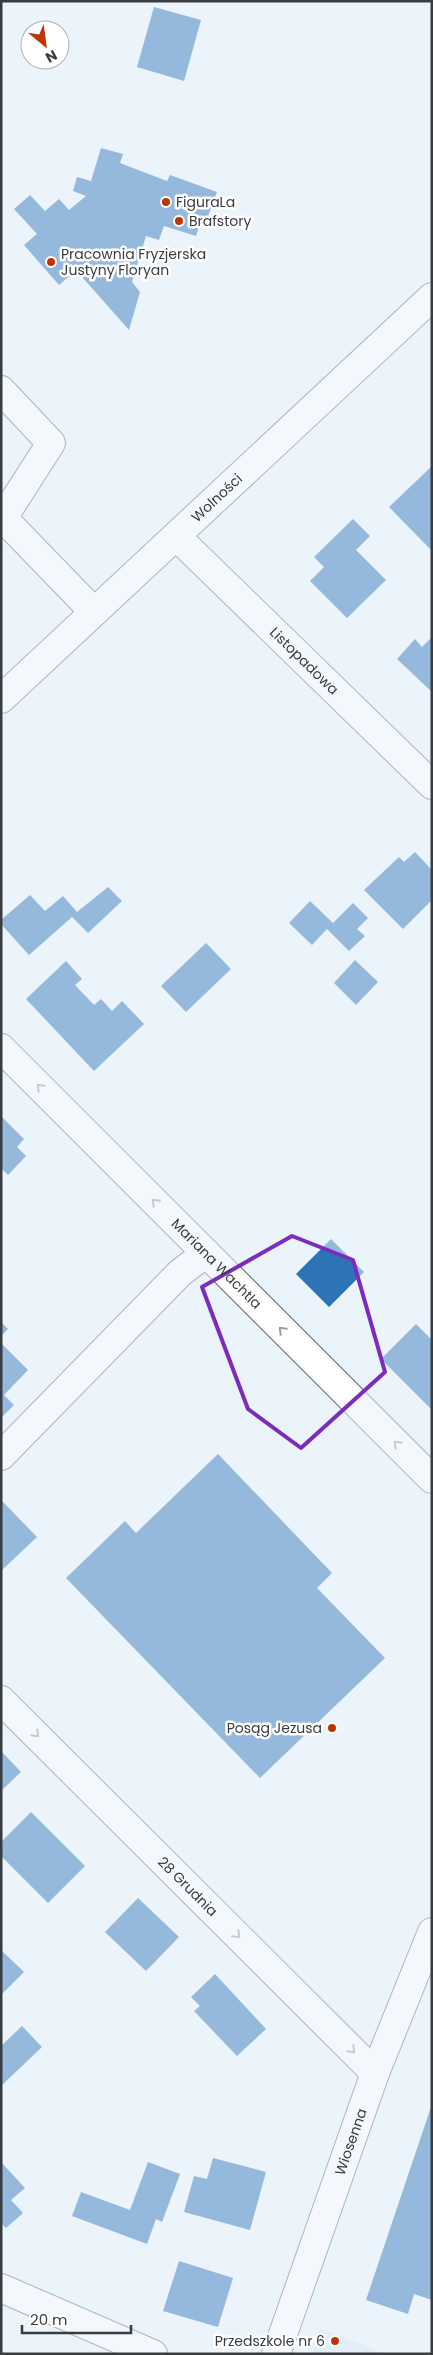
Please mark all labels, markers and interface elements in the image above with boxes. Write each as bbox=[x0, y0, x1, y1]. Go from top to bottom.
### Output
north arrow bbox=[20, 20, 70, 70]
text: N bbox=[42, 45, 61, 68]
place label: FiguraLa bbox=[176, 192, 235, 212]
marker: FiguraLa bbox=[160, 196, 172, 208]
place label: Brafstory bbox=[189, 211, 251, 231]
marker: Brafstory bbox=[173, 215, 185, 227]
place label: Pracownia Fryzjerska Justyny Floryan bbox=[61, 244, 206, 280]
marker: Pracownia Fryzjerska Justyny Floryan bbox=[45, 256, 57, 268]
street label: Wolności bbox=[187, 469, 247, 527]
street label: Listopadowa bbox=[265, 623, 343, 699]
one-way arrow bbox=[37, 1084, 46, 1093]
one-way arrow bbox=[152, 1199, 161, 1208]
street label: Mariana Wachtla bbox=[167, 1214, 266, 1313]
one-way arrow bbox=[279, 1326, 288, 1335]
one-way arrow bbox=[394, 1441, 403, 1450]
place label: Posąg Jezusa bbox=[227, 1718, 322, 1738]
marker: Posąg Jezusa bbox=[326, 1722, 338, 1734]
one-way arrow bbox=[30, 1728, 39, 1737]
street label: 28 Grudnia bbox=[154, 1852, 222, 1921]
one-way arrow bbox=[232, 1930, 241, 1939]
one-way arrow bbox=[347, 2045, 356, 2054]
street label: Wiosenna bbox=[330, 2106, 372, 2178]
scale bar bbox=[22, 2302, 131, 2334]
text: 20 m bbox=[30, 2309, 68, 2330]
place label: Przedszkole nr 6 bbox=[215, 2331, 325, 2351]
marker: Przedszkole nr 6 bbox=[329, 2335, 341, 2347]

